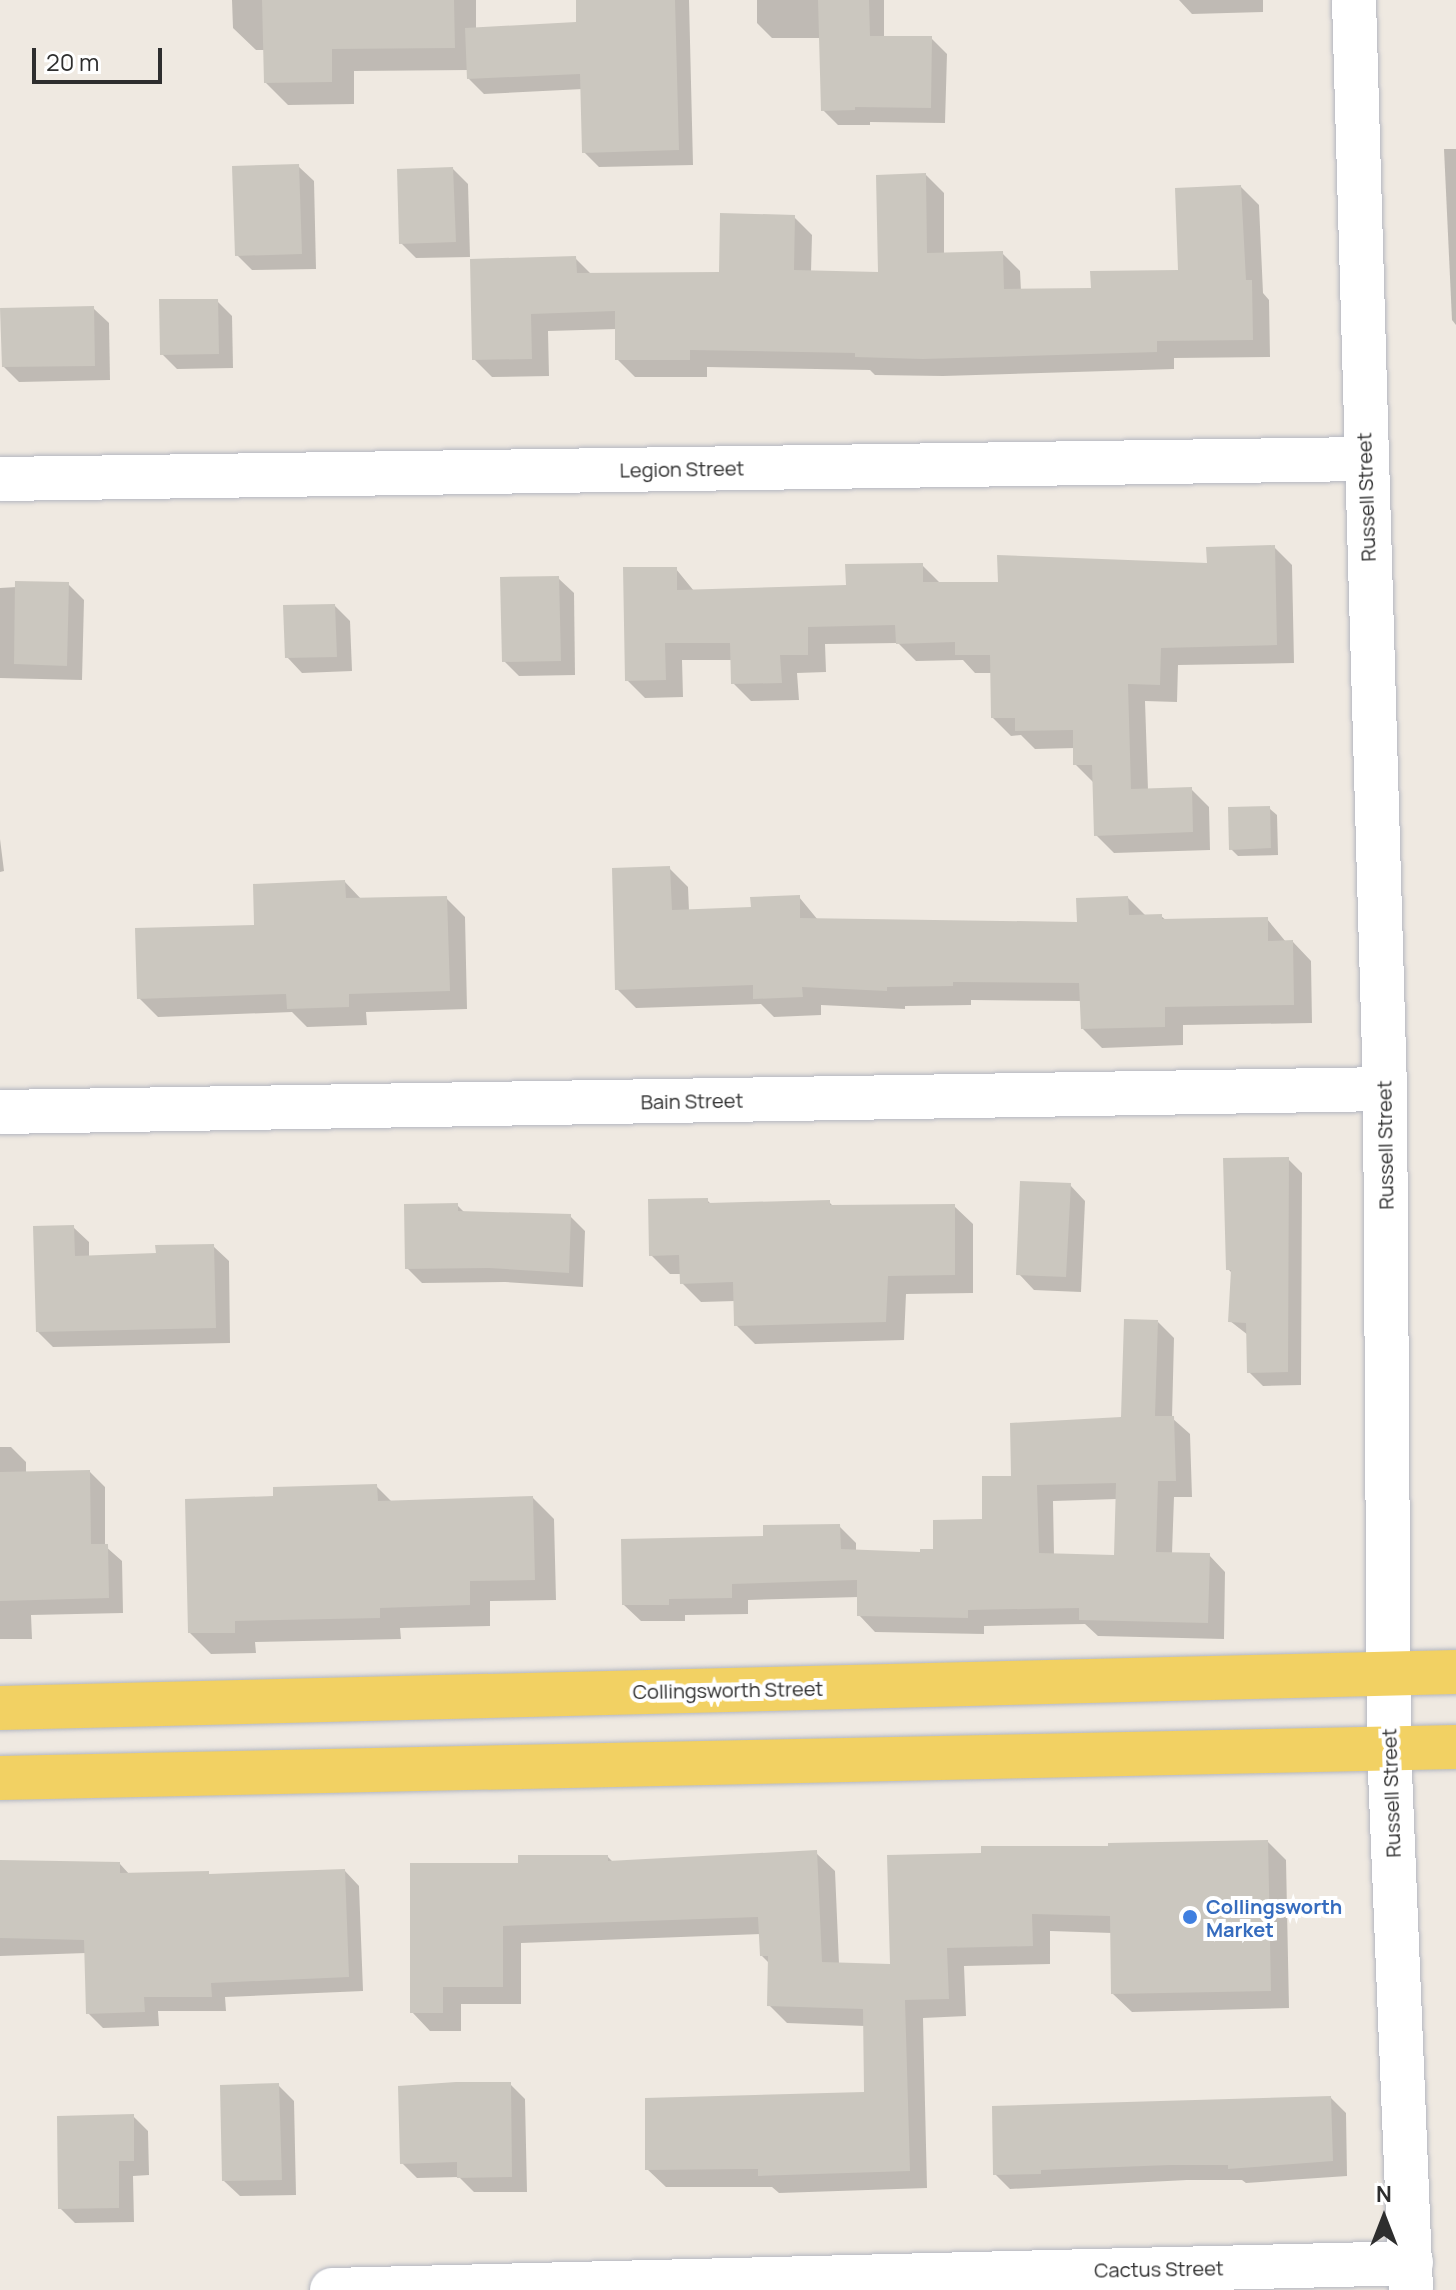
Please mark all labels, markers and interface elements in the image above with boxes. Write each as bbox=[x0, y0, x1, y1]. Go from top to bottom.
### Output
scale bar bbox=[36, 32, 166, 82]
text: 20 m bbox=[46, 45, 99, 78]
street label: Russell Street bbox=[1352, 432, 1380, 562]
street label: Legion Street bbox=[619, 456, 745, 482]
street label: Russell Street bbox=[1372, 1080, 1398, 1210]
street label: Bain Street bbox=[640, 1088, 744, 1114]
street label: Collingsworth Street bbox=[633, 1676, 823, 1704]
street label: Russell Street bbox=[1377, 1728, 1405, 1858]
place label: Collingsworth Market bbox=[1206, 1894, 1342, 1941]
marker: Collingsworth Market bbox=[1181, 1908, 1199, 1926]
north arrow bbox=[1344, 2178, 1424, 2258]
text: N bbox=[1376, 2179, 1392, 2209]
street label: Cactus Street bbox=[1094, 2256, 1224, 2282]

